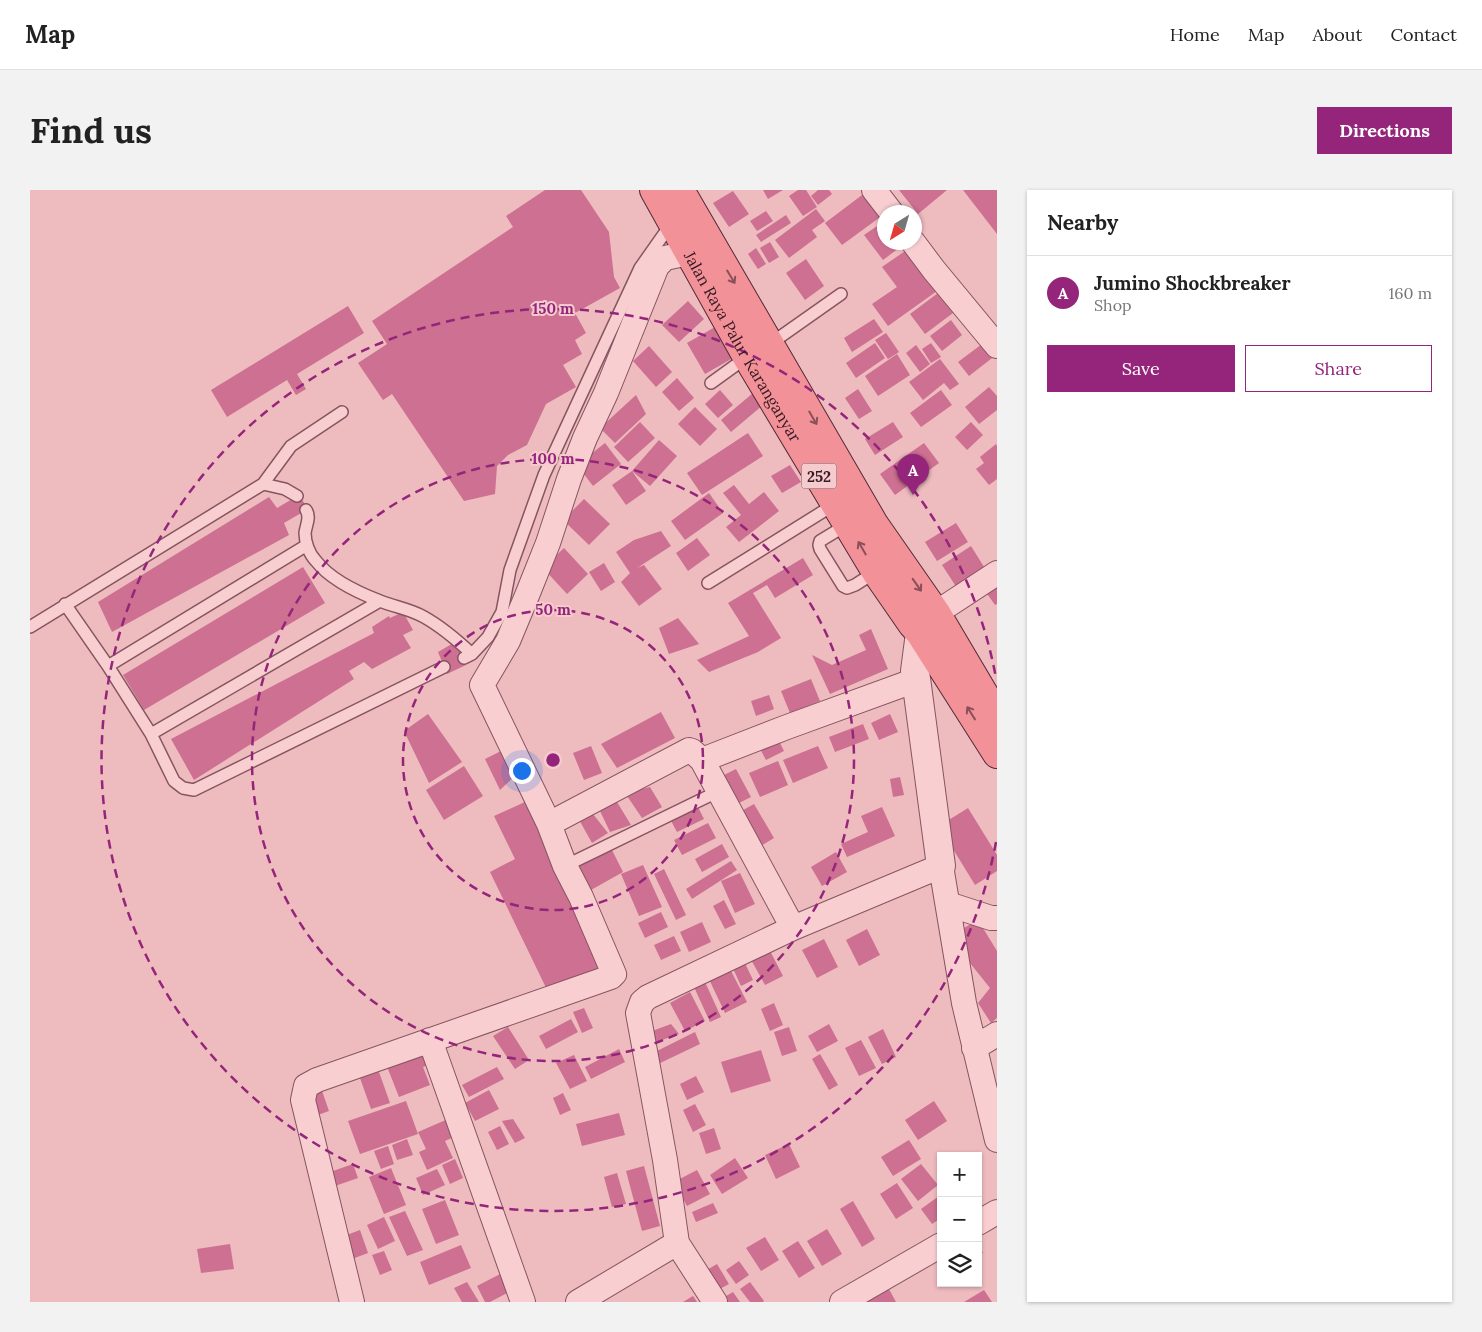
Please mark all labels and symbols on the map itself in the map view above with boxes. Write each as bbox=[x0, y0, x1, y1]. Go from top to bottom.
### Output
north arrow bbox=[877, 205, 922, 250]
street label: Jalan Raya Palur Karanganyar bbox=[680, 247, 806, 446]
one-way arrow bbox=[726, 270, 736, 284]
text: 150 m bbox=[532, 299, 574, 318]
one-way arrow bbox=[808, 410, 818, 424]
text: 100 m bbox=[532, 449, 575, 468]
pin: A bbox=[897, 454, 929, 495]
road number: 252 bbox=[802, 464, 836, 488]
one-way arrow bbox=[856, 542, 866, 556]
one-way arrow bbox=[912, 578, 922, 592]
text: 50 m bbox=[535, 600, 571, 619]
one-way arrow bbox=[966, 706, 976, 720]
centre of rings bbox=[544, 751, 562, 769]
your location bbox=[509, 758, 535, 784]

